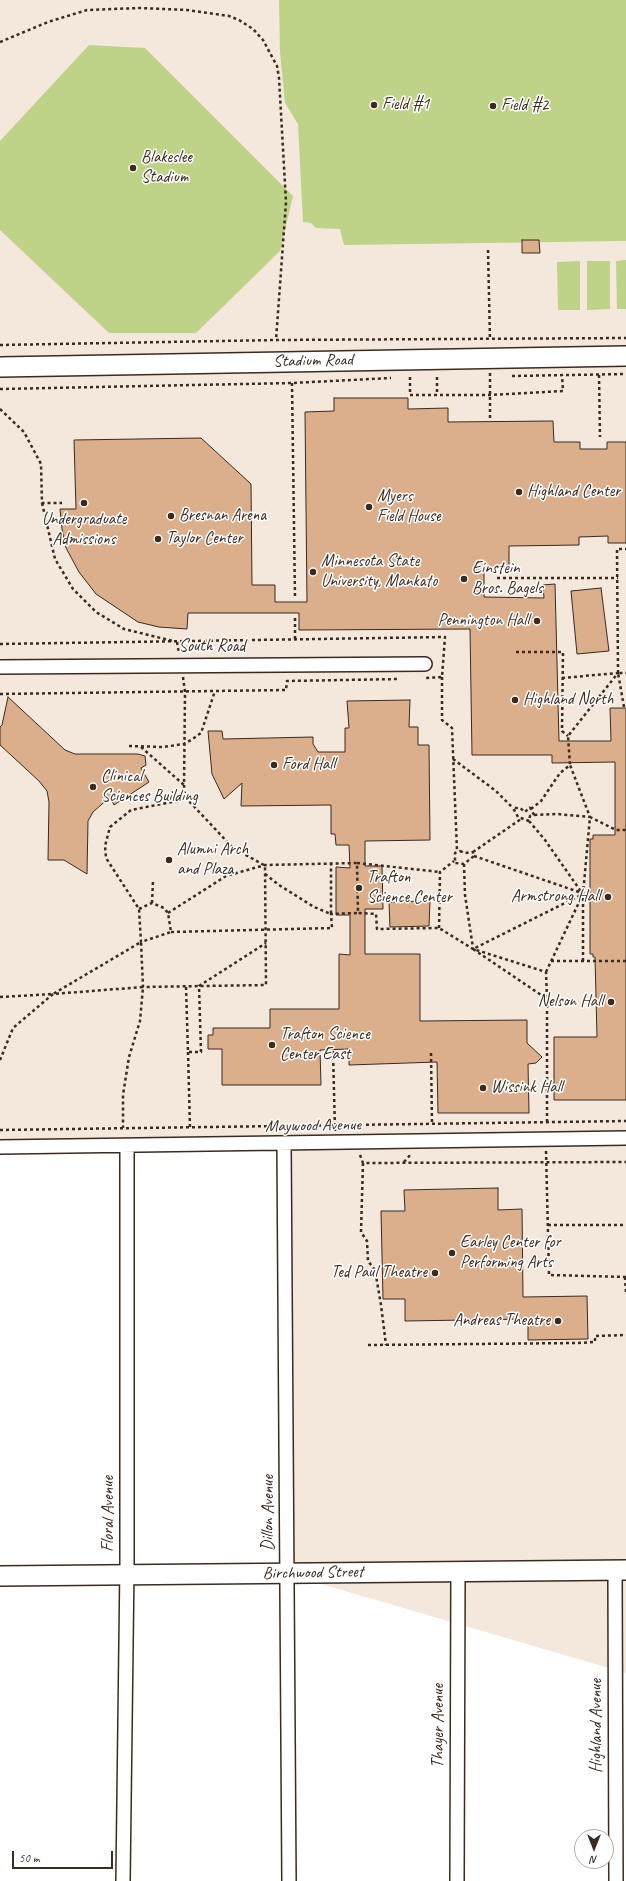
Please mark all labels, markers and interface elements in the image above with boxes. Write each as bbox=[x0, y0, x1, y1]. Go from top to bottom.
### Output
place label: Field #1 bbox=[382, 95, 429, 115]
place label: Field #2 bbox=[501, 96, 548, 116]
marker: Field #1 bbox=[369, 100, 379, 110]
marker: Field #2 bbox=[488, 101, 498, 111]
place label: Blakeslee Stadium bbox=[141, 148, 192, 188]
marker: Blakeslee Stadium bbox=[128, 163, 138, 173]
street label: Stadium Road bbox=[273, 350, 353, 372]
place label: Highland Center bbox=[527, 482, 620, 502]
place label: Myers Field House bbox=[377, 487, 440, 527]
marker: Highland Center bbox=[514, 487, 524, 497]
marker: Undergraduate Admissions bbox=[79, 498, 89, 508]
marker: Myers Field House bbox=[364, 502, 374, 512]
place label: Bresnan Arena bbox=[179, 506, 266, 526]
place label: Undergraduate Admissions bbox=[42, 510, 126, 550]
marker: Bresnan Arena bbox=[166, 511, 176, 521]
place label: Taylor Center bbox=[166, 529, 243, 549]
marker: Taylor Center bbox=[153, 534, 163, 544]
place label: Minnesota State University, Mankato bbox=[321, 552, 437, 592]
place label: Einstein Bros. Bagels bbox=[472, 559, 543, 599]
marker: Minnesota State University, Mankato bbox=[308, 567, 318, 577]
marker: Einstein Bros. Bagels bbox=[459, 574, 469, 584]
place label: Pennington Hall bbox=[438, 611, 529, 631]
marker: Pennington Hall bbox=[532, 616, 542, 626]
street label: South Road bbox=[179, 637, 245, 657]
place label: Highland North bbox=[523, 690, 613, 710]
marker: Highland North bbox=[510, 695, 520, 705]
place label: Ford Hall bbox=[282, 755, 335, 775]
marker: Ford Hall bbox=[269, 760, 279, 770]
place label: Clinical Sciences Building bbox=[101, 767, 198, 807]
marker: Clinical Sciences Building bbox=[88, 782, 98, 792]
place label: Alumni Arch and Plaza bbox=[177, 840, 248, 880]
marker: Alumni Arch and Plaza bbox=[164, 855, 174, 865]
place label: Trafton Science Center bbox=[367, 868, 452, 908]
marker: Trafton Science Center bbox=[354, 883, 364, 893]
place label: Armstrong Hall bbox=[511, 887, 600, 907]
marker: Armstrong Hall bbox=[603, 892, 613, 902]
place label: Nelson Hall bbox=[538, 992, 603, 1012]
marker: Nelson Hall bbox=[606, 997, 616, 1007]
place label: Trafton Science Center East bbox=[280, 1025, 370, 1065]
marker: Trafton Science Center East bbox=[267, 1040, 277, 1050]
place label: Wissink Hall bbox=[491, 1078, 562, 1098]
marker: Wissink Hall bbox=[478, 1083, 488, 1093]
street label: Maywood Avenue bbox=[265, 1115, 361, 1137]
place label: Earley Center for Performing Arts bbox=[460, 1233, 561, 1273]
marker: Earley Center for Performing Arts bbox=[447, 1248, 457, 1258]
place label: Ted Paul Theatre bbox=[331, 1263, 427, 1283]
marker: Ted Paul Theatre bbox=[430, 1268, 440, 1278]
place label: Andreas Theatre bbox=[453, 1311, 550, 1331]
marker: Andreas Theatre bbox=[553, 1316, 563, 1326]
street label: Dillon Avenue bbox=[259, 1475, 279, 1551]
street label: Floral Avenue bbox=[99, 1476, 119, 1552]
street label: Birchwood Street bbox=[263, 1562, 363, 1584]
street label: Highland Avenue bbox=[587, 1679, 607, 1773]
street label: Thayer Avenue bbox=[429, 1684, 449, 1768]
north arrow bbox=[574, 1829, 614, 1869]
scale bar bbox=[14, 1843, 115, 1869]
text: 50 m bbox=[19, 1850, 39, 1866]
text: N bbox=[591, 1853, 597, 1867]

